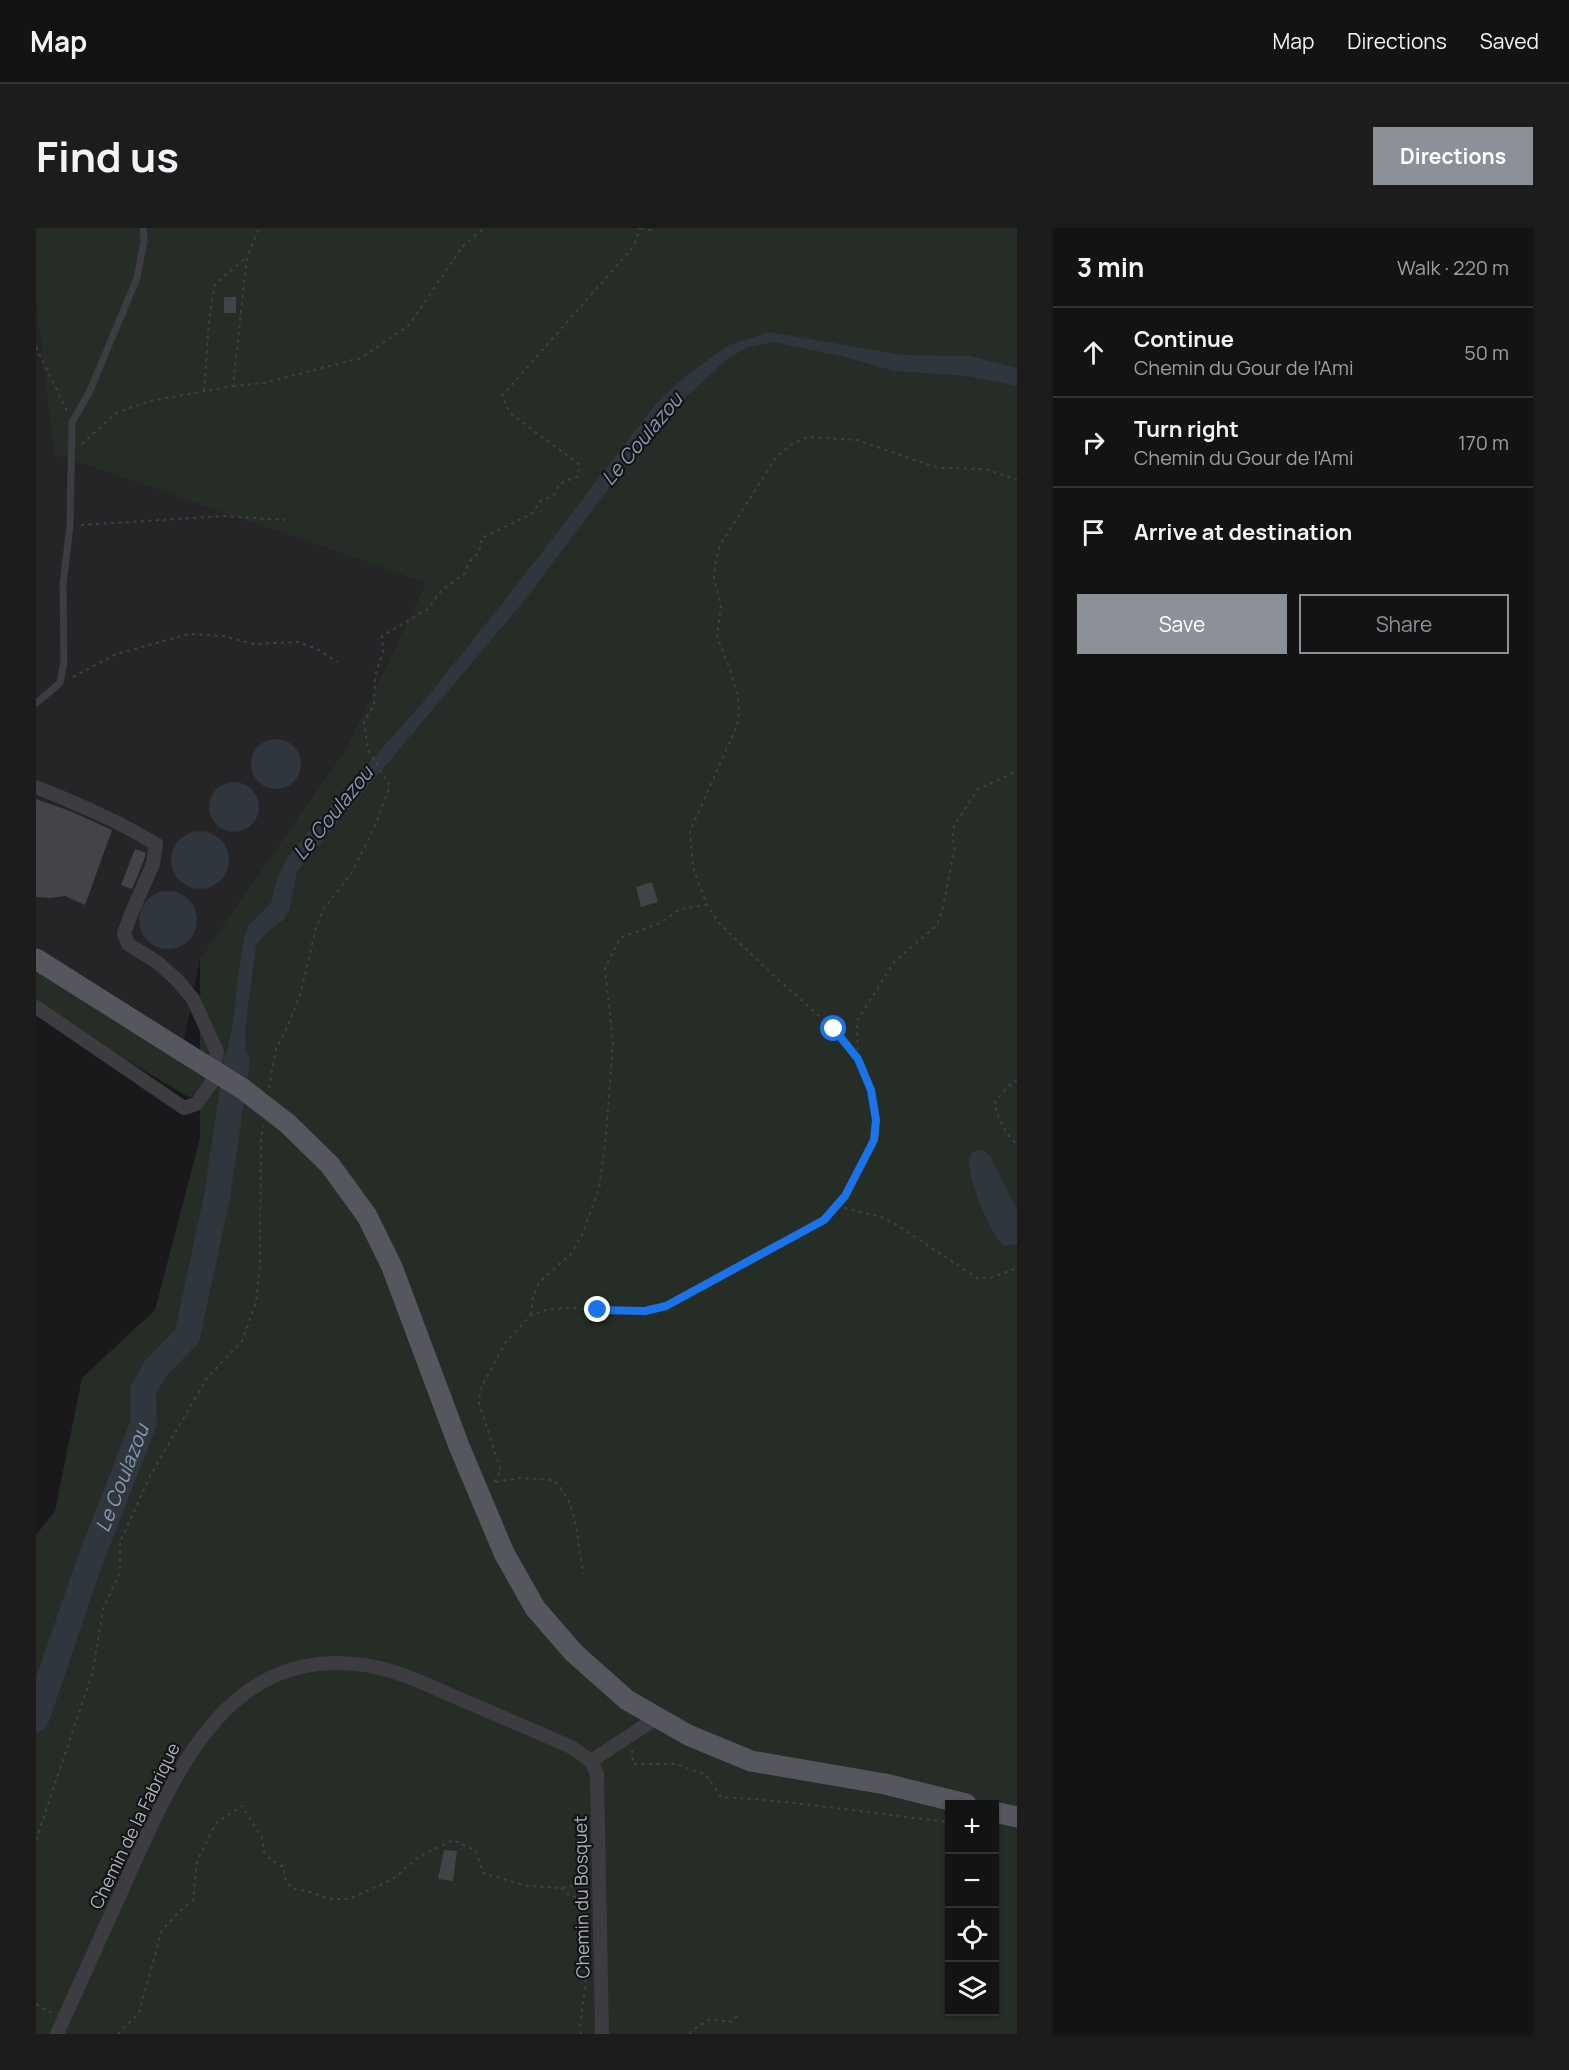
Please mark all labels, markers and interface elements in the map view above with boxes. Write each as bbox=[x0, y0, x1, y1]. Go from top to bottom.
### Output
text: Map bbox=[30, 22, 87, 60]
text: Map bbox=[1273, 27, 1314, 55]
text: Directions bbox=[1347, 27, 1447, 55]
text: Saved bbox=[1480, 27, 1539, 55]
text: Find us bbox=[36, 127, 179, 185]
button: Directions bbox=[1373, 127, 1533, 185]
text: 3 min bbox=[1077, 249, 1144, 285]
text: Walk · 220 m bbox=[1397, 254, 1509, 281]
text: Continue bbox=[1134, 324, 1234, 354]
icon: ahead bbox=[1077, 336, 1110, 369]
text: 50 m bbox=[1464, 339, 1509, 366]
text: Chemin du Gour de l'Ami bbox=[1134, 354, 1354, 381]
water label: Le Coulazou bbox=[595, 385, 690, 491]
text: Turn right bbox=[1134, 414, 1239, 444]
icon: right bbox=[1077, 426, 1110, 459]
text: 170 m bbox=[1458, 429, 1509, 456]
text: Chemin du Gour de l'Ami bbox=[1134, 444, 1354, 471]
icon: arrive bbox=[1077, 516, 1110, 549]
text: Arrive at destination bbox=[1134, 517, 1352, 547]
button: Save bbox=[1077, 594, 1287, 654]
button: Share bbox=[1299, 594, 1509, 654]
water label: Le Coulazou bbox=[286, 759, 380, 865]
route start bbox=[820, 1015, 846, 1041]
route end bbox=[584, 1296, 610, 1322]
water label: Le Coulazou bbox=[89, 1418, 156, 1536]
street label: Chemin de la Fabrique bbox=[83, 1738, 185, 1913]
map controls bbox=[945, 1800, 999, 2016]
button: + bbox=[945, 1800, 999, 1854]
street label: Chemin du Bosquet bbox=[568, 1815, 594, 1979]
button: − bbox=[945, 1854, 999, 1908]
button: locate bbox=[945, 1908, 999, 1962]
button: layers bbox=[945, 1962, 999, 2016]

